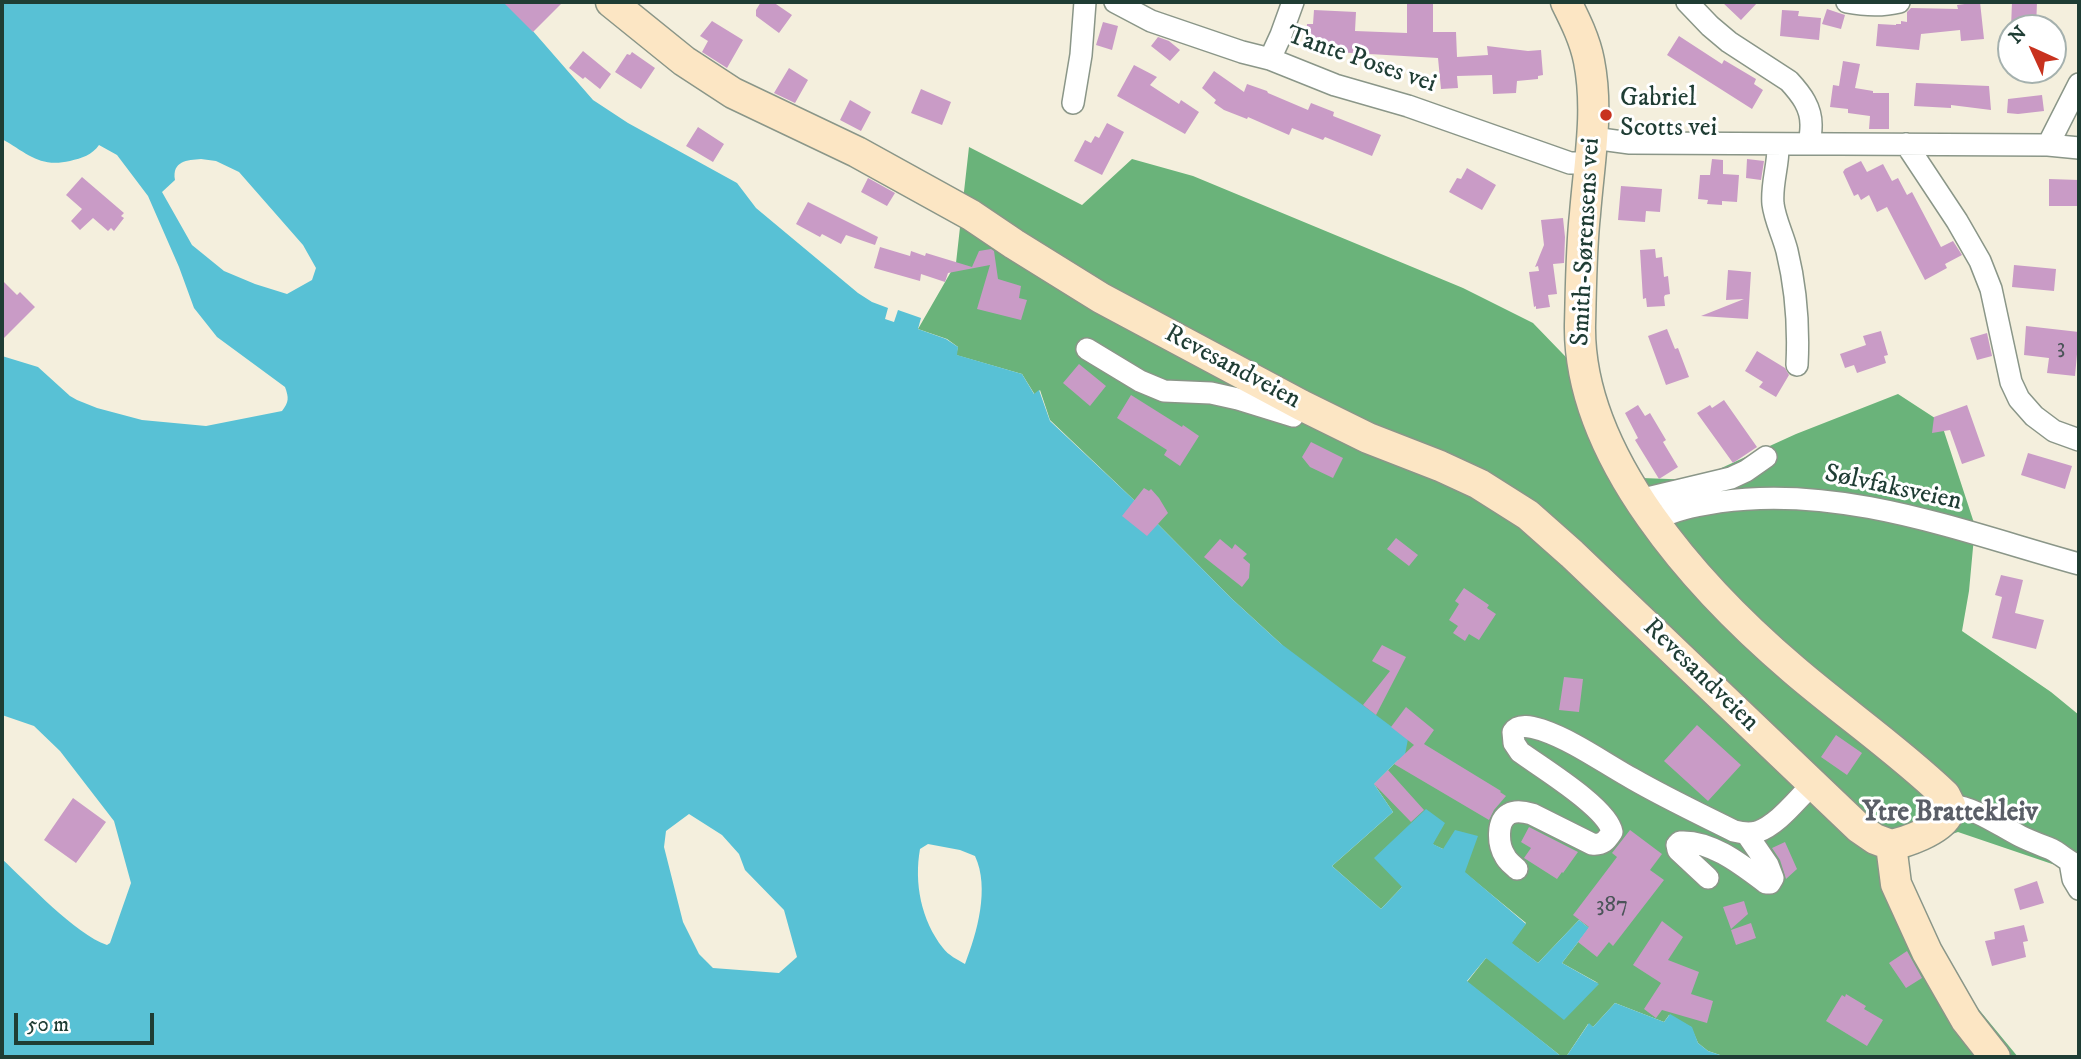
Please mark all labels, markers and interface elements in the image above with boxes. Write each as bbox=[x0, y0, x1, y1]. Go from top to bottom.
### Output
north arrow bbox=[1997, 14, 2067, 84]
street label: Tante Poses vei bbox=[1282, 21, 1440, 101]
text: N bbox=[2005, 22, 2032, 49]
place label: Gabriel Scotts vei bbox=[1620, 84, 1717, 146]
marker: Gabriel Scotts vei bbox=[1598, 107, 1614, 123]
street label: Smith-Sørensens vei bbox=[1566, 137, 1608, 347]
street label: Revesandveien bbox=[1159, 319, 1305, 417]
house number: 3 bbox=[2057, 334, 2065, 362]
street label: Sølvfaksveien bbox=[1822, 459, 1964, 519]
street label: Revesandveien bbox=[1635, 613, 1765, 739]
district label: Ytre Brattekleiv bbox=[1862, 797, 2038, 831]
house number: 387 bbox=[1596, 892, 1628, 920]
scale bar bbox=[18, 1000, 158, 1044]
text: 50 m bbox=[27, 1012, 69, 1038]

